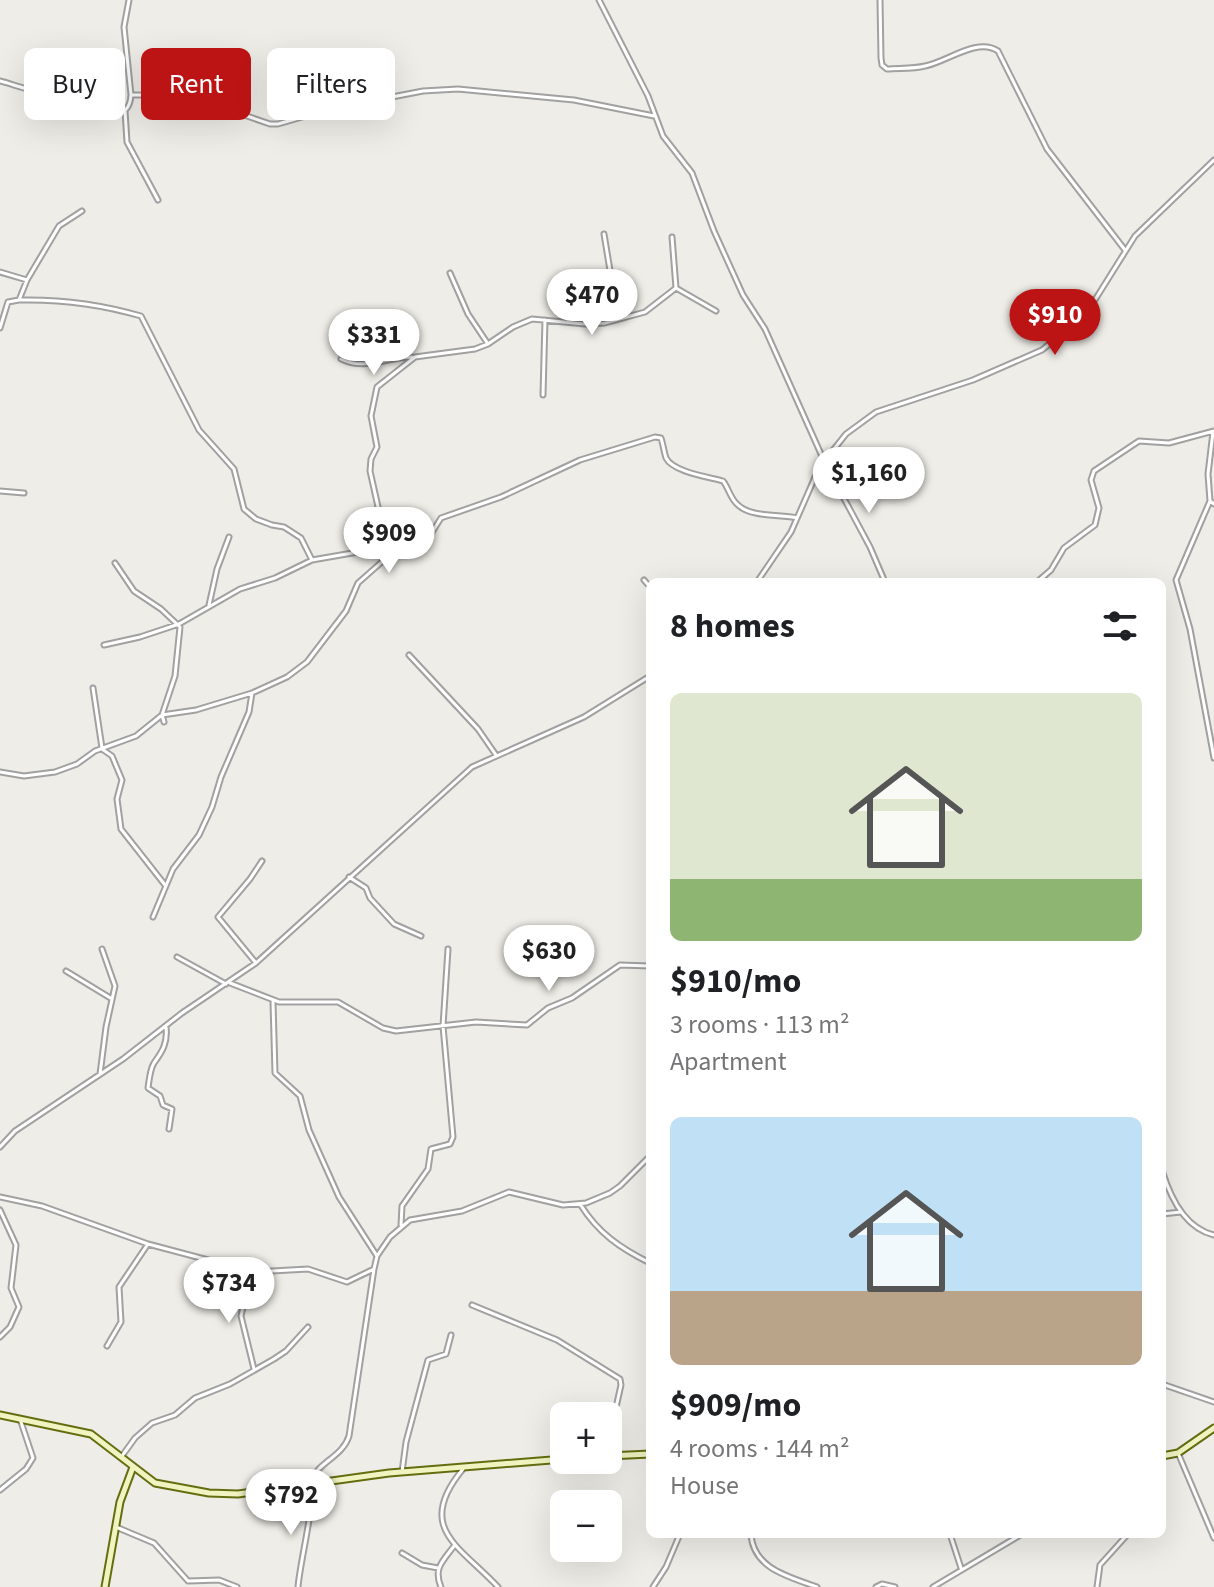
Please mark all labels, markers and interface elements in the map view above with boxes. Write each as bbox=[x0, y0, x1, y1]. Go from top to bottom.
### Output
chip: Buy bbox=[24, 48, 125, 120]
chip: Rent bbox=[141, 48, 251, 120]
chip: Filters bbox=[267, 48, 395, 120]
pin: $470 bbox=[545, 269, 639, 337]
text: $470 bbox=[565, 276, 619, 313]
pin: $910 bbox=[1008, 289, 1102, 357]
text: $910 bbox=[1028, 296, 1082, 333]
pin: $331 bbox=[327, 309, 421, 377]
text: $331 bbox=[347, 316, 401, 353]
pin: $1,160 bbox=[804, 447, 934, 515]
text: $1,160 bbox=[831, 454, 907, 491]
pin: $909 bbox=[342, 507, 436, 575]
text: $909 bbox=[362, 514, 416, 551]
text: 8 homes bbox=[670, 602, 795, 651]
icon: filters bbox=[1098, 604, 1142, 648]
icon: home bbox=[834, 745, 978, 889]
pin: $630 bbox=[502, 925, 596, 993]
text: $630 bbox=[522, 932, 576, 969]
text: $910/mo bbox=[670, 957, 801, 1006]
text: 3 rooms · 113 m² bbox=[670, 1006, 849, 1043]
text: Apartment bbox=[670, 1043, 787, 1080]
icon: home bbox=[834, 1169, 978, 1313]
pin: $734 bbox=[182, 1257, 276, 1325]
text: $734 bbox=[202, 1264, 256, 1301]
text: $909/mo bbox=[670, 1381, 801, 1430]
map controls bbox=[550, 1402, 622, 1562]
button: + bbox=[550, 1402, 622, 1474]
text: 4 rooms · 144 m² bbox=[670, 1430, 849, 1467]
text: House bbox=[670, 1467, 739, 1504]
pin: $792 bbox=[244, 1469, 338, 1537]
text: $792 bbox=[264, 1476, 318, 1513]
button: − bbox=[550, 1490, 622, 1562]

